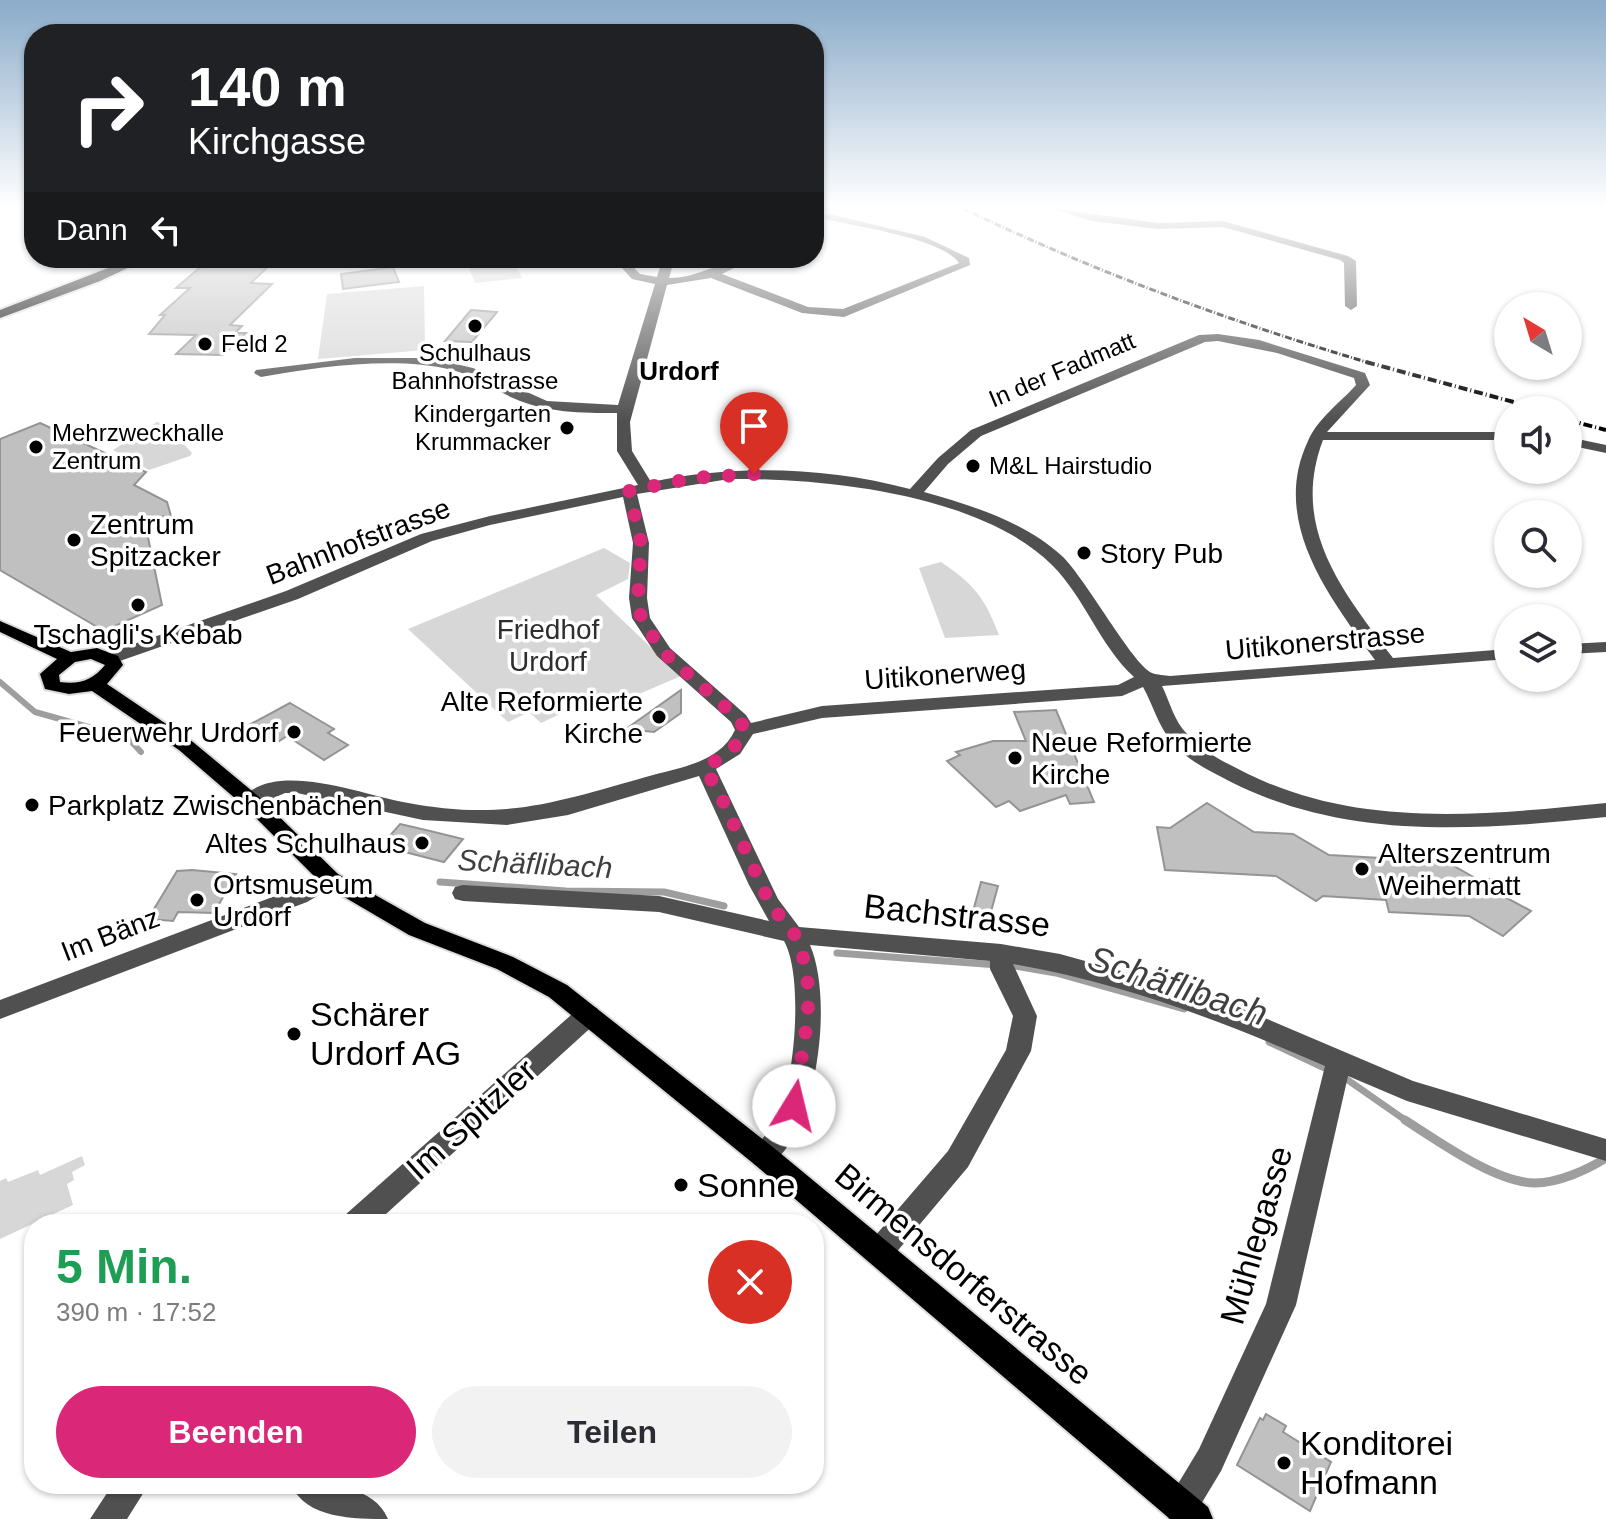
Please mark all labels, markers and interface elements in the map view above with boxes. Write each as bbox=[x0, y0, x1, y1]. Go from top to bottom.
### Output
text: 140 m bbox=[188, 55, 347, 118]
icon: right bbox=[56, 56, 160, 160]
text: Kirchgasse bbox=[188, 121, 366, 162]
icon: left bbox=[144, 208, 188, 252]
text: Dann bbox=[56, 213, 128, 246]
north arrow bbox=[1494, 292, 1582, 380]
map controls bbox=[1494, 292, 1582, 692]
marker: Schulhaus Bahnhofstrasse bbox=[466, 317, 484, 335]
street label: In der Fadmatt bbox=[985, 326, 1139, 412]
place label: Feld 2 bbox=[221, 330, 288, 357]
marker: Feld 2 bbox=[196, 335, 214, 353]
place label: Schulhaus Bahnhofstrasse bbox=[392, 339, 558, 394]
district label: Urdorf bbox=[639, 356, 719, 386]
pin bbox=[720, 392, 788, 474]
button: sound bbox=[1494, 396, 1582, 484]
place label: Kindergarten Krummacker bbox=[414, 400, 551, 455]
icon: arrive bbox=[732, 404, 776, 448]
place label: Mehrzweckhalle Zentrum bbox=[52, 419, 224, 474]
marker: Kindergarten Krummacker bbox=[558, 419, 576, 437]
marker: Mehrzweckhalle Zentrum bbox=[27, 438, 45, 456]
place label: M&L Hairstudio bbox=[989, 452, 1152, 479]
marker: M&L Hairstudio bbox=[964, 457, 982, 475]
street label: Bahnhofstrasse bbox=[262, 492, 455, 591]
button: search bbox=[1494, 500, 1582, 588]
place label: Zentrum Spitzacker bbox=[90, 509, 221, 572]
marker: Zentrum Spitzacker bbox=[65, 531, 83, 549]
place label: Story Pub bbox=[1100, 538, 1223, 569]
marker: Story Pub bbox=[1075, 544, 1093, 562]
marker: Tschagli's Kebab bbox=[129, 596, 147, 614]
button: layers bbox=[1494, 604, 1582, 692]
park label: Friedhof Urdorf bbox=[497, 614, 600, 677]
street label: Uitikonerstrasse bbox=[1224, 617, 1426, 666]
place label: Tschagli's Kebab bbox=[33, 619, 243, 650]
street label: Uitikonerweg bbox=[863, 653, 1027, 696]
place label: Alte Reformierte Kirche bbox=[441, 686, 643, 749]
marker: Alte Reformierte Kirche bbox=[650, 708, 668, 726]
place label: Feuerwehr Urdorf bbox=[59, 717, 278, 748]
marker: Feuerwehr Urdorf bbox=[285, 723, 303, 741]
place label: Neue Reformierte Kirche bbox=[1031, 727, 1252, 790]
marker: Neue Reformierte Kirche bbox=[1006, 749, 1024, 767]
place label: Parkplatz Zwischenbächen bbox=[48, 790, 383, 821]
marker: Parkplatz Zwischenbächen bbox=[23, 796, 41, 814]
place label: Altes Schulhaus bbox=[205, 828, 406, 859]
marker: Altes Schulhaus bbox=[413, 834, 431, 852]
place label: Alterszentrum Weihermatt bbox=[1378, 838, 1551, 901]
water label: Schäflibach bbox=[457, 843, 613, 884]
marker: Alterszentrum Weihermatt bbox=[1353, 860, 1371, 878]
place label: Ortsmuseum Urdorf bbox=[213, 869, 373, 932]
street label: Bachstrasse bbox=[862, 886, 1052, 944]
marker: Ortsmuseum Urdorf bbox=[188, 891, 206, 909]
street label: Im Bänz bbox=[57, 902, 164, 967]
water label: Schäflibach bbox=[1083, 937, 1273, 1034]
place label: Schärer Urdorf AG bbox=[310, 995, 461, 1072]
marker: Schärer Urdorf AG bbox=[285, 1025, 303, 1043]
street label: Im Spitzler bbox=[399, 1051, 543, 1187]
position arrow bbox=[752, 1064, 836, 1148]
street label: Mühlegasse bbox=[1212, 1142, 1300, 1328]
street label: Birmensdorferstrasse bbox=[828, 1156, 1100, 1392]
place label: Sonne bbox=[697, 1166, 795, 1204]
marker: Sonne bbox=[672, 1176, 690, 1194]
text: 5 Min. bbox=[56, 1240, 192, 1293]
button: close bbox=[708, 1240, 792, 1324]
text: 390 m · 17:52 bbox=[56, 1297, 216, 1327]
button: Beenden bbox=[56, 1386, 416, 1478]
button: Teilen bbox=[432, 1386, 792, 1478]
place label: Konditorei Hofmann bbox=[1300, 1424, 1453, 1501]
marker: Konditorei Hofmann bbox=[1275, 1454, 1293, 1472]

